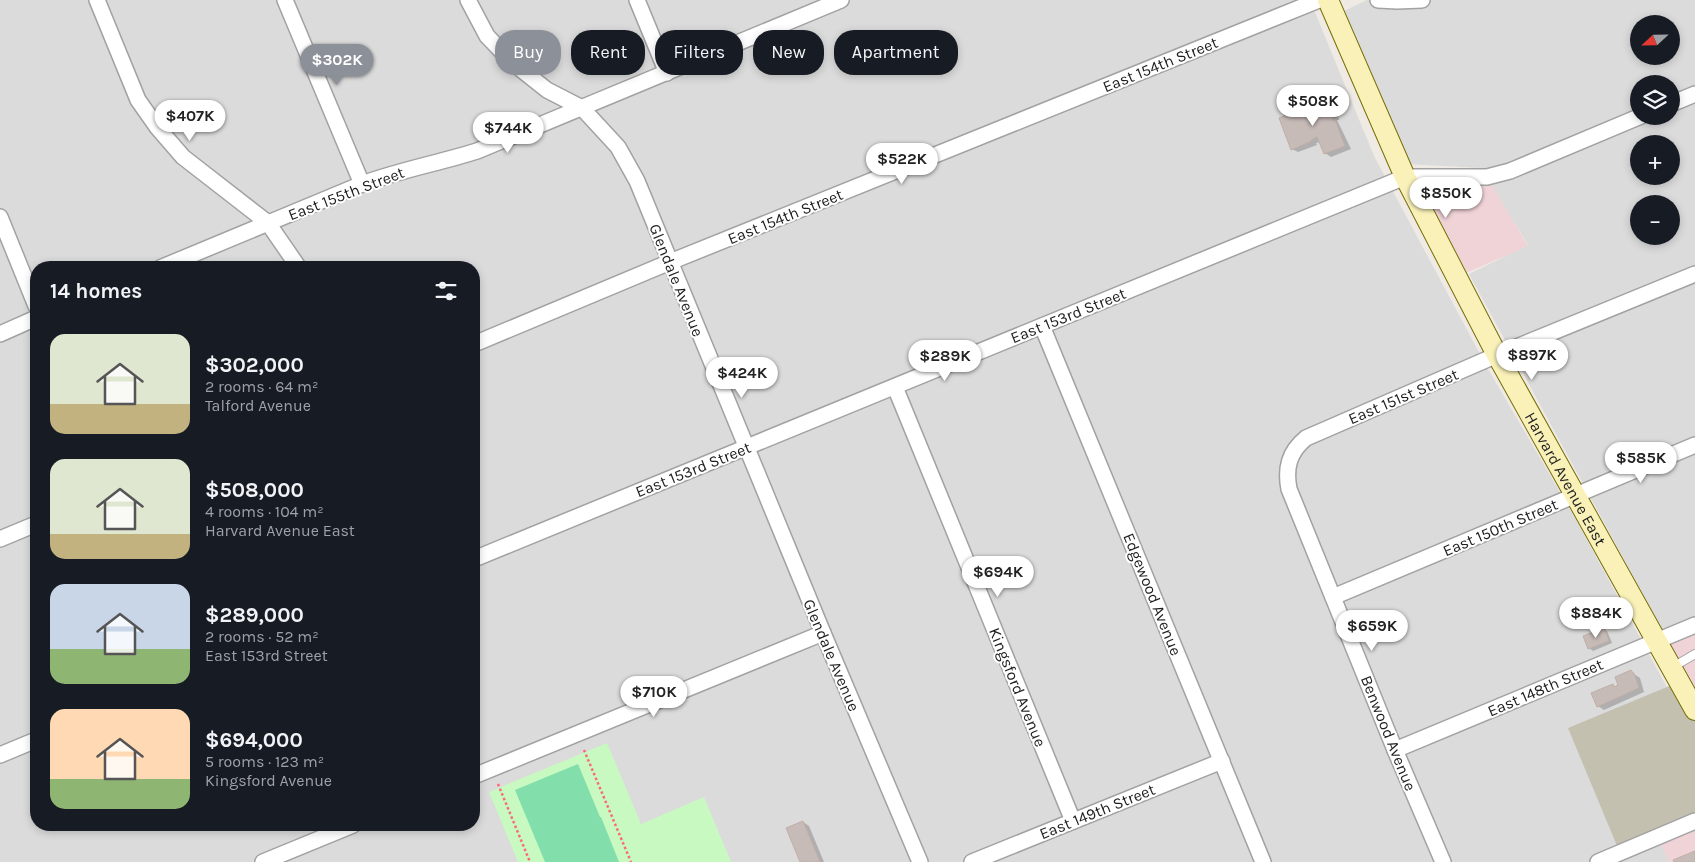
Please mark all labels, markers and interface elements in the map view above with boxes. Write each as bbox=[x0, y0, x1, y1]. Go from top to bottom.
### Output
north arrow bbox=[1630, 15, 1680, 65]
map controls bbox=[1630, 15, 1680, 245]
chip: Buy bbox=[495, 30, 561, 75]
chip: Rent bbox=[571, 30, 645, 75]
chip: Filters bbox=[655, 30, 743, 75]
chip: New bbox=[753, 30, 824, 75]
chip: Apartment bbox=[834, 30, 958, 75]
street label: East 154th Street bbox=[1100, 33, 1221, 96]
pin: $302K bbox=[302, 44, 372, 86]
text: $302K bbox=[311, 50, 363, 69]
button: layers bbox=[1630, 75, 1680, 125]
pin: $508K bbox=[1278, 84, 1348, 127]
text: $508K bbox=[1287, 91, 1339, 110]
pin: $407K bbox=[155, 100, 225, 142]
text: $407K bbox=[165, 106, 215, 125]
pin: $744K bbox=[473, 112, 543, 154]
text: $744K bbox=[484, 118, 532, 137]
button: + bbox=[1630, 135, 1680, 185]
pin: $522K bbox=[867, 142, 937, 185]
text: $522K bbox=[877, 149, 927, 168]
street label: East 155th Street bbox=[285, 163, 407, 224]
pin: $850K bbox=[1411, 176, 1481, 219]
text: $850K bbox=[1420, 183, 1472, 202]
street label: East 154th Street bbox=[725, 185, 846, 248]
button: − bbox=[1630, 195, 1680, 245]
street label: Glendale Avenue bbox=[645, 221, 708, 339]
icon: filters bbox=[432, 277, 460, 305]
text: 14 homes bbox=[50, 279, 142, 303]
street label: East 153rd Street bbox=[1008, 284, 1129, 347]
pin: $897K bbox=[1497, 338, 1567, 381]
pin: $289K bbox=[910, 340, 980, 382]
text: $897K bbox=[1507, 345, 1557, 364]
text: $289K bbox=[919, 346, 971, 365]
text: $302,000 bbox=[205, 353, 304, 377]
icon: home bbox=[90, 354, 150, 414]
pin: $424K bbox=[707, 356, 777, 399]
text: $424K bbox=[717, 363, 767, 382]
street label: East 151st Street bbox=[1345, 365, 1461, 428]
text: 2 rooms · 64 m² bbox=[205, 377, 318, 396]
text: Talford Avenue bbox=[205, 396, 311, 415]
street label: Harvard Avenue East bbox=[1521, 409, 1610, 549]
street label: East 153rd Street bbox=[633, 438, 754, 501]
pin: $585K bbox=[1606, 442, 1676, 484]
text: $585K bbox=[1616, 448, 1666, 467]
text: $508,000 bbox=[205, 478, 304, 502]
icon: home bbox=[90, 479, 150, 539]
street label: East 150th Street bbox=[1440, 495, 1561, 560]
text: 4 rooms · 104 m² bbox=[205, 502, 324, 521]
text: Harvard Avenue East bbox=[205, 521, 355, 540]
street label: Edgewood Avenue bbox=[1119, 530, 1186, 658]
pin: $694K bbox=[963, 556, 1033, 598]
text: $694K bbox=[973, 562, 1023, 581]
street label: Glendale Avenue bbox=[799, 596, 864, 714]
pin: $884K bbox=[1561, 596, 1631, 639]
text: $289,000 bbox=[205, 603, 304, 627]
text: $884K bbox=[1570, 603, 1622, 622]
icon: home bbox=[90, 604, 150, 664]
pin: $659K bbox=[1337, 610, 1407, 652]
text: $659K bbox=[1347, 616, 1397, 635]
street label: Kingsford Avenue bbox=[985, 625, 1050, 750]
text: 2 rooms · 52 m² bbox=[205, 627, 319, 646]
text: East 153rd Street bbox=[205, 646, 328, 665]
street label: East 148th Street bbox=[1485, 655, 1606, 720]
street label: Benwood Avenue bbox=[1357, 673, 1420, 794]
pin: $710K bbox=[619, 676, 689, 718]
text: $710K bbox=[631, 682, 677, 701]
text: $694,000 bbox=[205, 728, 303, 752]
icon: home bbox=[90, 729, 150, 789]
text: 5 rooms · 123 m² bbox=[205, 752, 324, 771]
text: Kingsford Avenue bbox=[205, 771, 332, 790]
street label: East 149th Street bbox=[1037, 780, 1158, 843]

